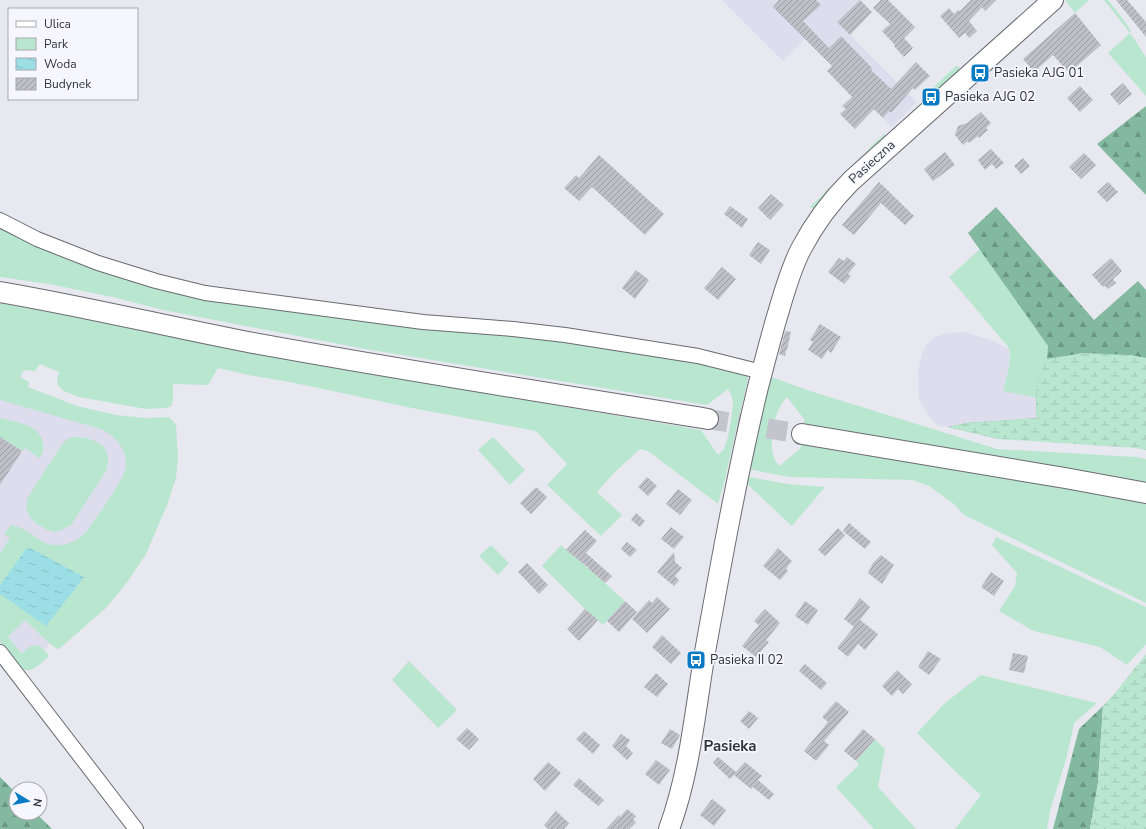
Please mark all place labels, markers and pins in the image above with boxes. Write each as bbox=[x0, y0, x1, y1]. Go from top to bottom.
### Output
bus stop icon: Pasieka AJG 01 bbox=[969, 62, 991, 84]
place label: Pasieka AJG 01 bbox=[994, 64, 1084, 82]
bus stop icon: Pasieka AJG 02 bbox=[920, 86, 942, 108]
place label: Pasieka AJG 02 bbox=[945, 88, 1035, 106]
bus stop icon: Pasieka II 02 bbox=[685, 649, 707, 671]
place label: Pasieka II 02 bbox=[710, 651, 783, 669]

